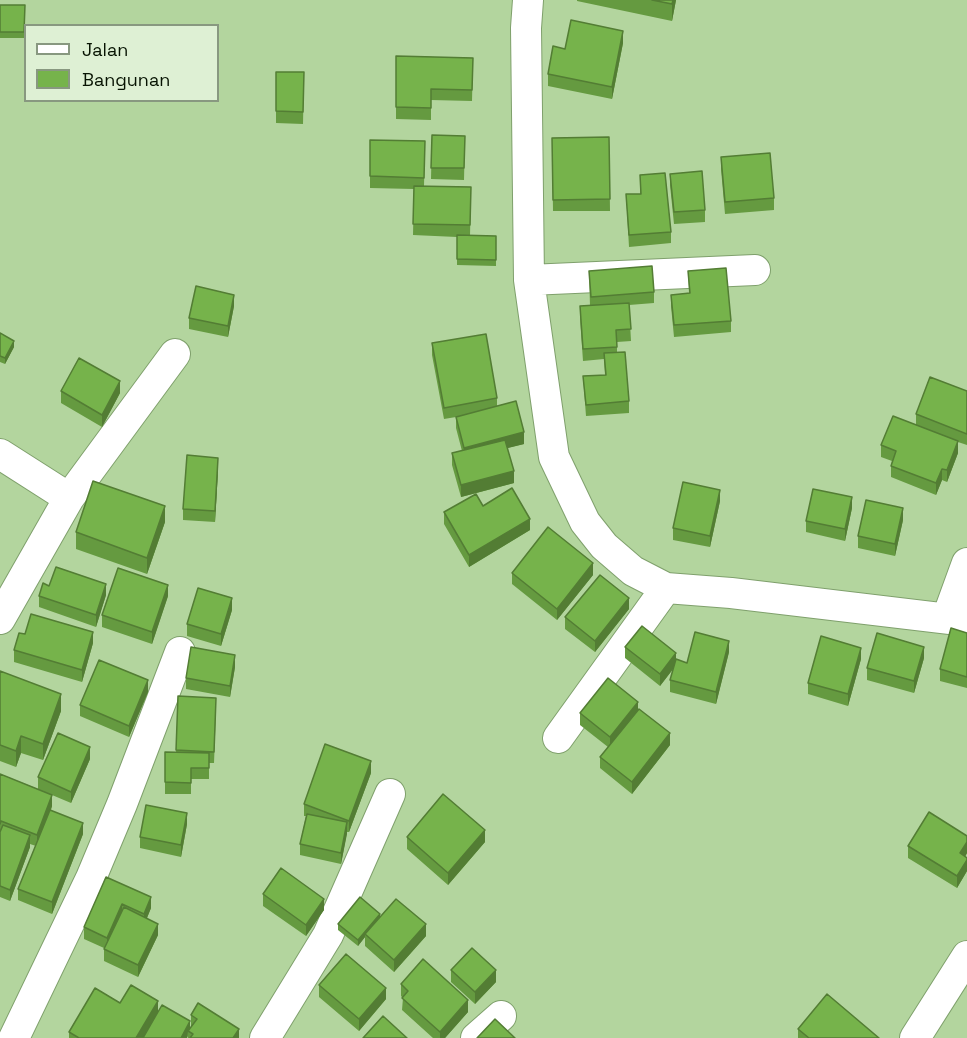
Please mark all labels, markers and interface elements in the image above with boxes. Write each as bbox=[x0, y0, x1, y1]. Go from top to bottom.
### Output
legend bbox=[24, 24, 219, 102]
text: Jalan bbox=[82, 38, 128, 61]
text: Bangunan bbox=[82, 68, 170, 91]

